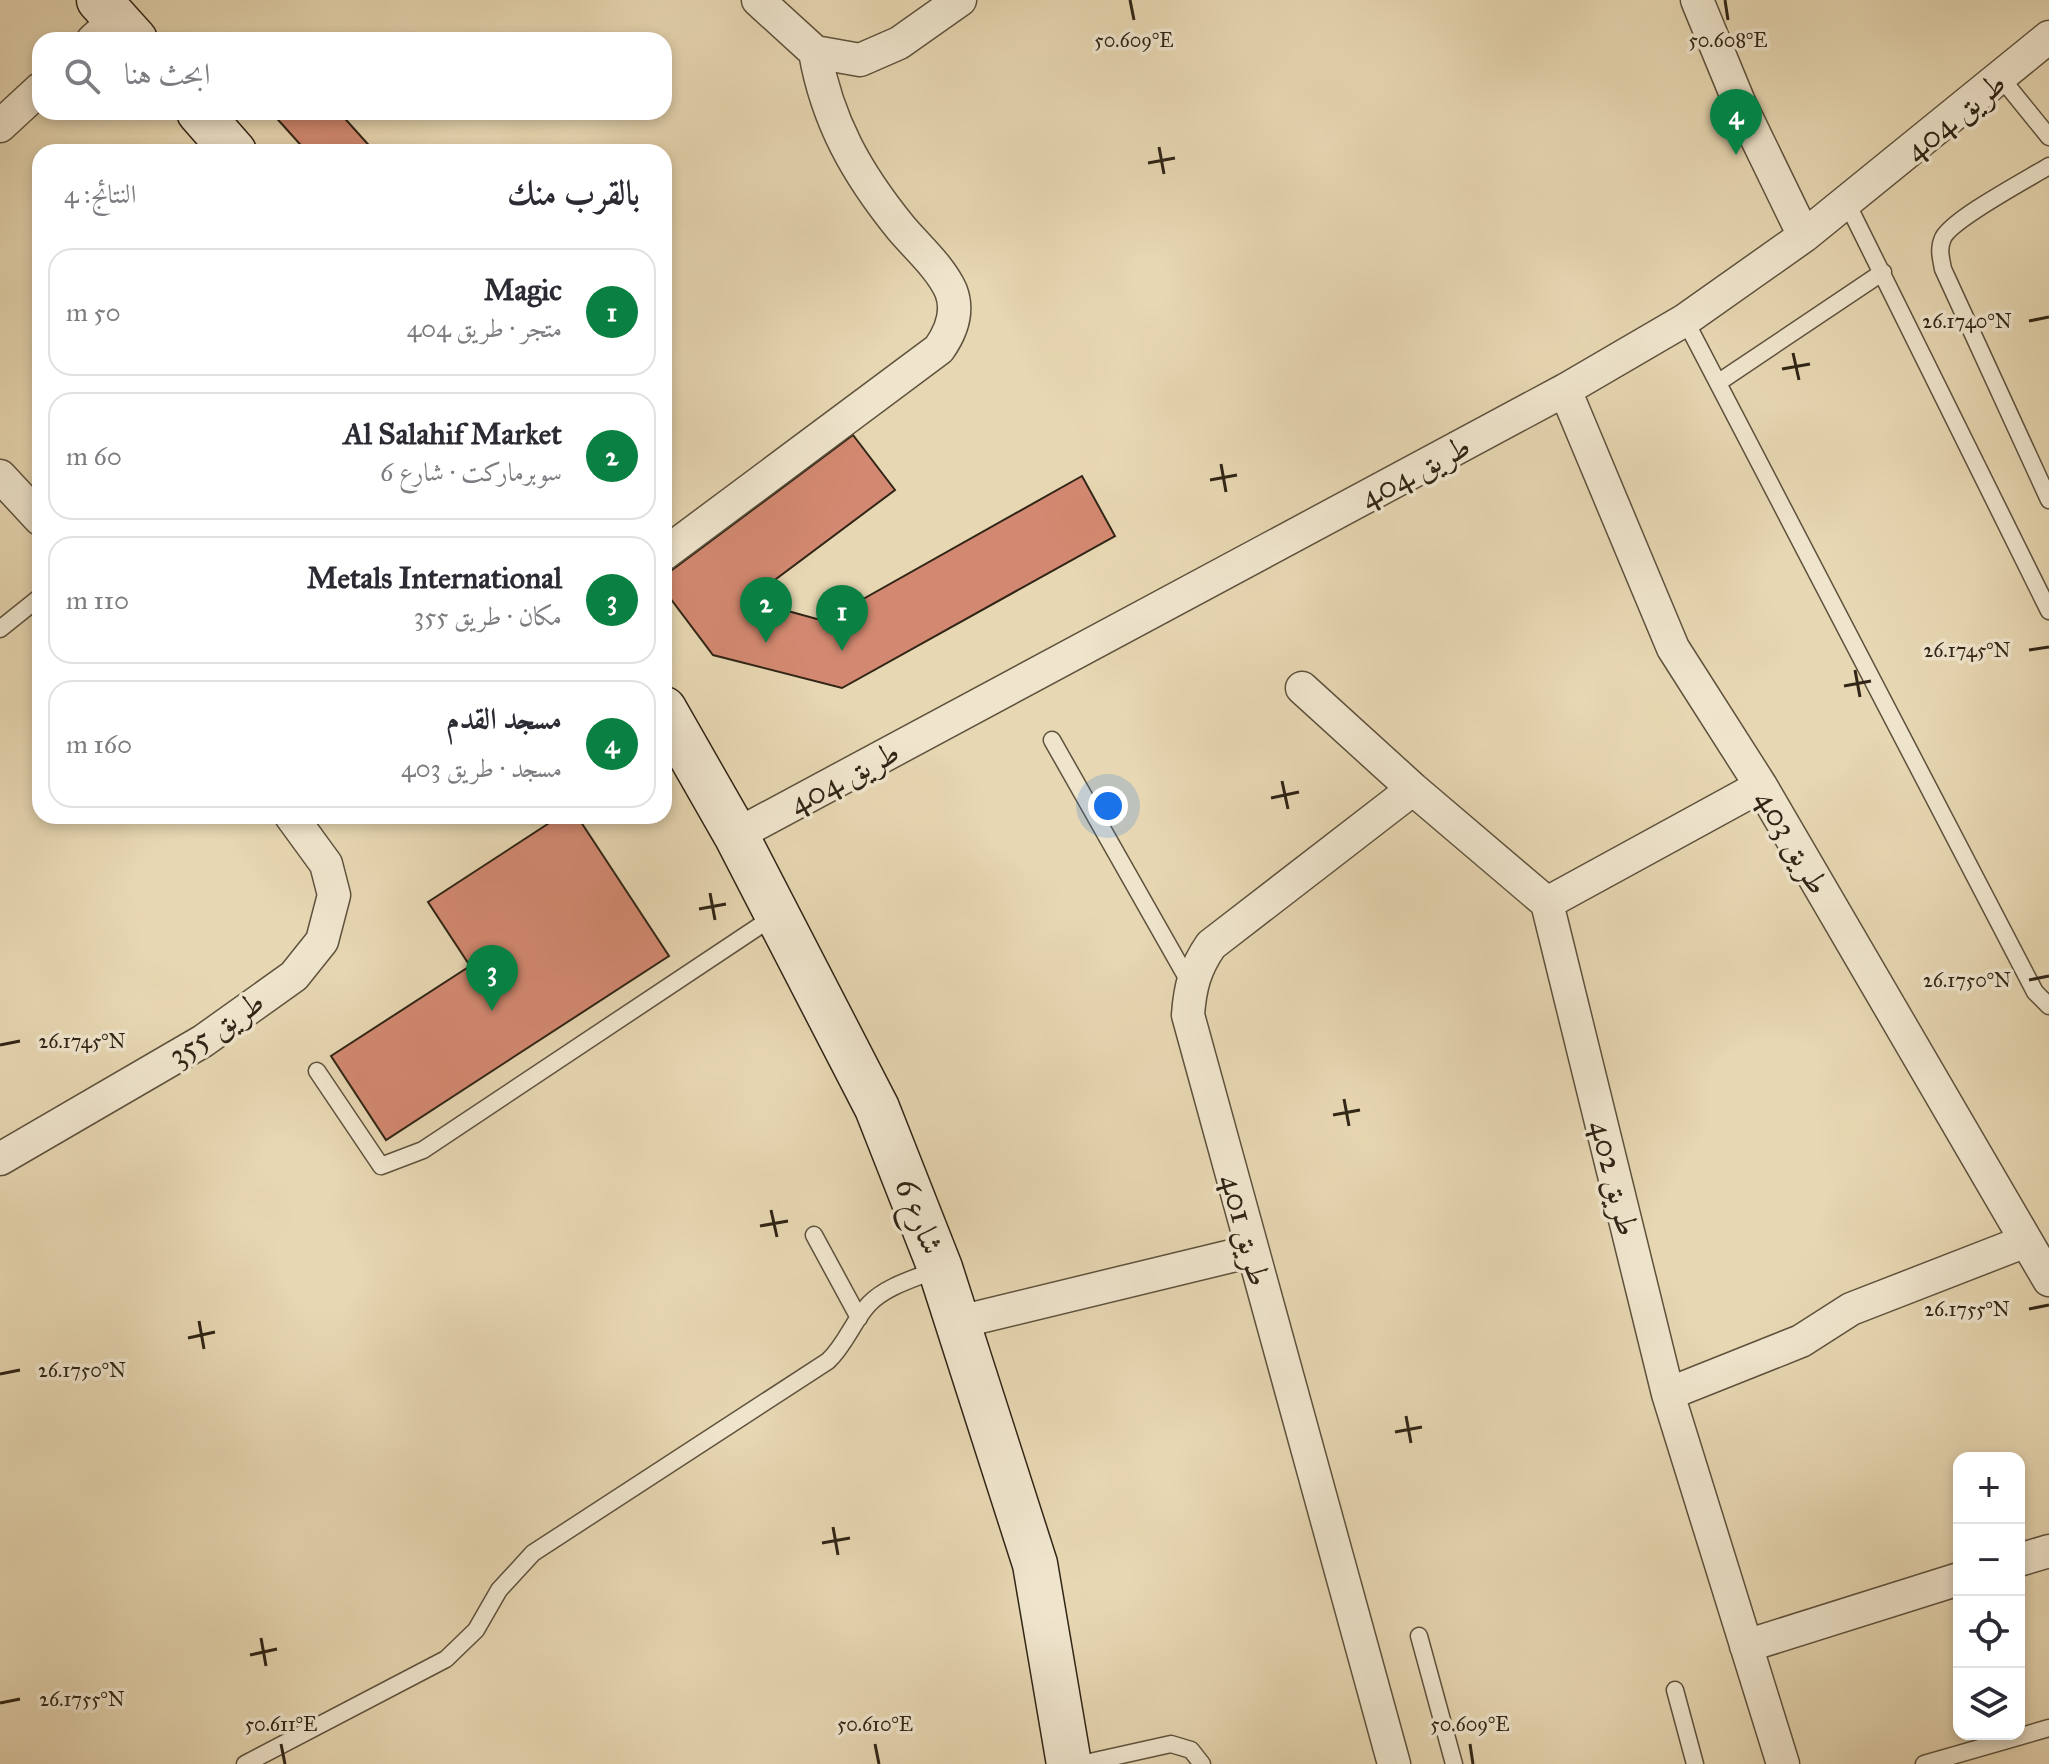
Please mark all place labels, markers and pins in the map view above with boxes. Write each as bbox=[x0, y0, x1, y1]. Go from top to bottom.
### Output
pin: 4 bbox=[1710, 89, 1762, 155]
pin: 2 bbox=[740, 577, 792, 643]
pin: 1 bbox=[816, 585, 868, 651]
pin: 3 bbox=[466, 945, 518, 1011]

